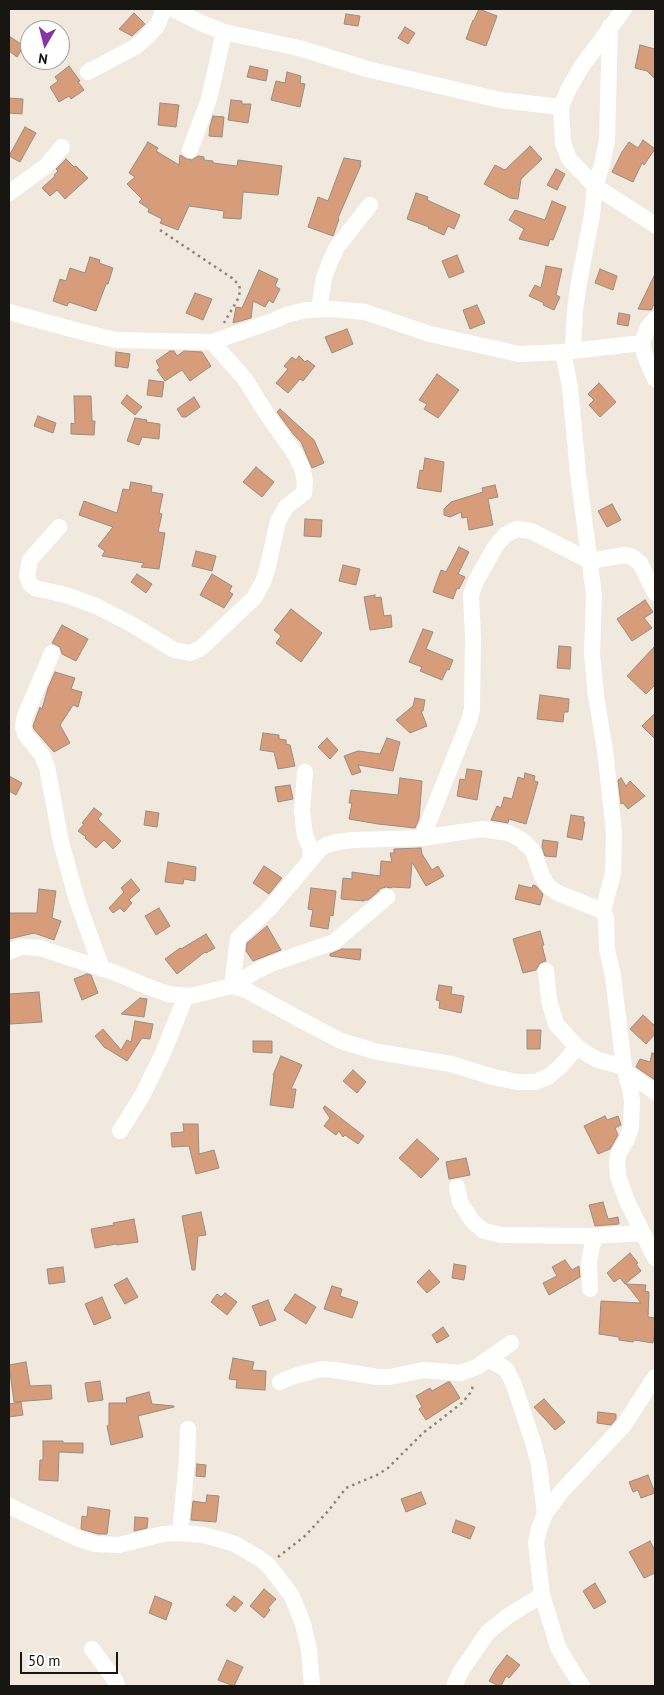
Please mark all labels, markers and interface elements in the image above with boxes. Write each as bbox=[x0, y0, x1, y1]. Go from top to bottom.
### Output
north arrow bbox=[20, 20, 70, 70]
text: N bbox=[37, 49, 49, 68]
scale bar bbox=[22, 1642, 120, 1674]
text: 50 m bbox=[28, 1651, 61, 1670]

